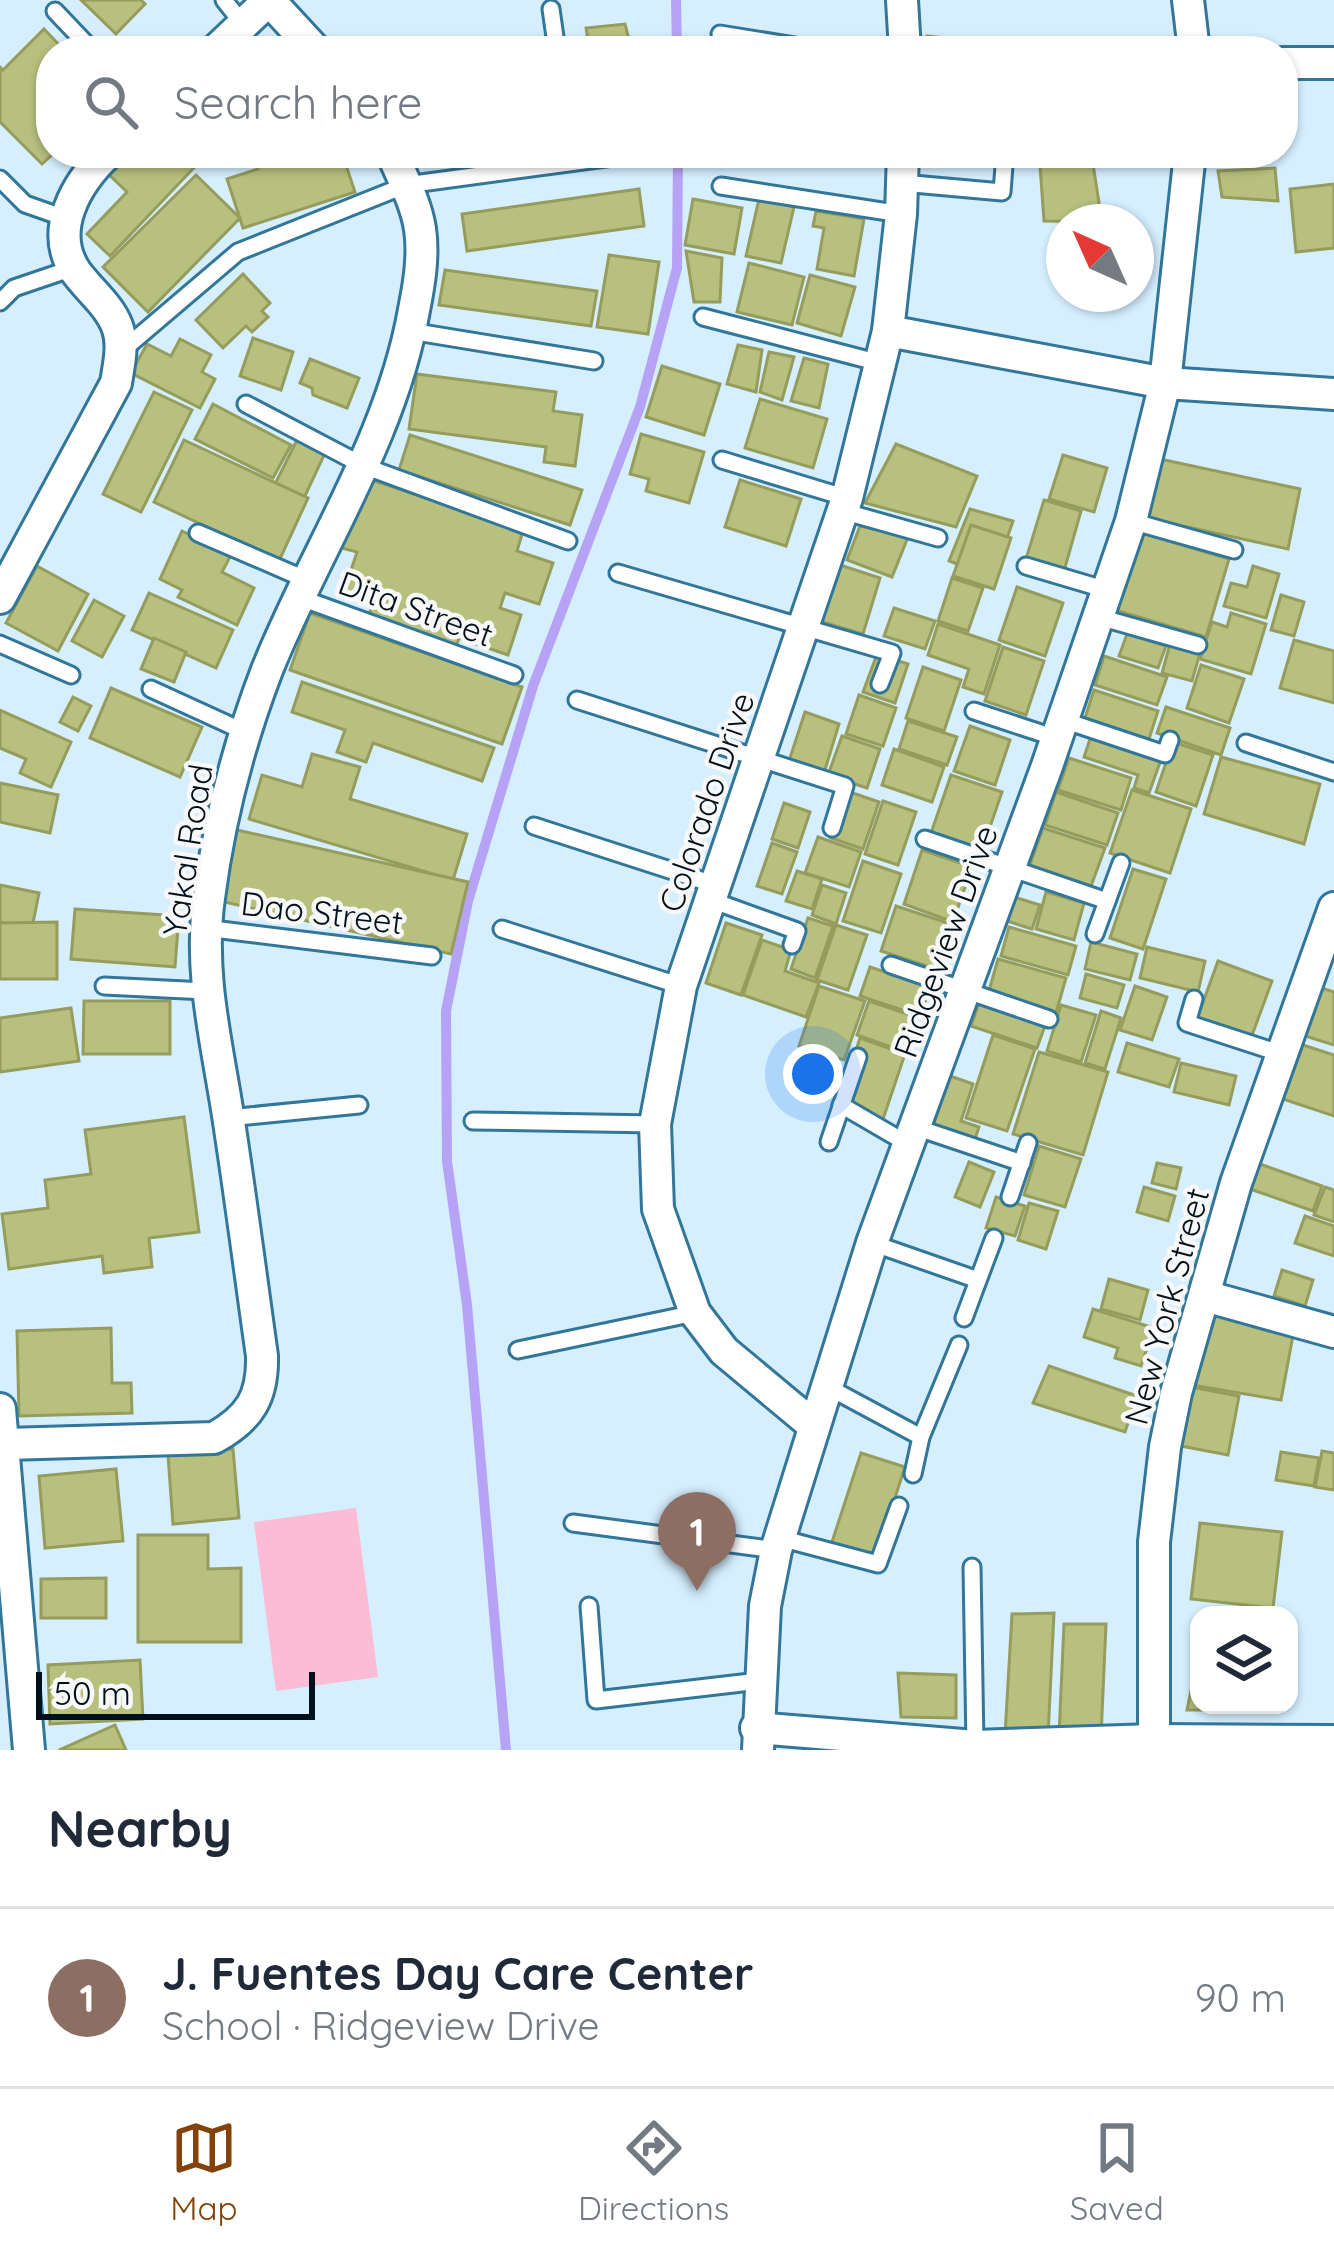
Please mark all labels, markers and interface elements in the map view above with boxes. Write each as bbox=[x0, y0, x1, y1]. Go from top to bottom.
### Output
search box bbox=[36, 36, 1298, 168]
icon: search bbox=[78, 69, 144, 135]
text: Search here bbox=[174, 74, 422, 130]
north arrow bbox=[1046, 204, 1154, 312]
street label: Dita Street bbox=[333, 561, 499, 655]
street label: Colorado Drive bbox=[649, 687, 763, 917]
street label: Yakal Road bbox=[153, 761, 221, 939]
street label: Ridgeview Drive bbox=[884, 819, 1006, 1063]
street label: Dao Street bbox=[239, 882, 405, 942]
your location bbox=[783, 1044, 843, 1104]
street label: New York Street bbox=[1115, 1183, 1217, 1429]
pin: 1 bbox=[658, 1492, 736, 1591]
map controls bbox=[1190, 1606, 1298, 1714]
button: layers bbox=[1190, 1606, 1298, 1714]
scale bar bbox=[36, 1666, 315, 1719]
text: 50 m bbox=[54, 1672, 131, 1713]
text: Nearby bbox=[48, 1796, 232, 1860]
text: J. Fuentes Day Care Center bbox=[162, 1945, 754, 2001]
text: 1 bbox=[79, 1973, 95, 2022]
text: 90 m bbox=[1195, 1973, 1286, 2022]
text: School · Ridgeview Drive bbox=[162, 2001, 600, 2050]
tab: Map bbox=[170, 2115, 238, 2228]
tab: Directions bbox=[578, 2115, 729, 2228]
tab: Saved bbox=[1070, 2115, 1164, 2228]

